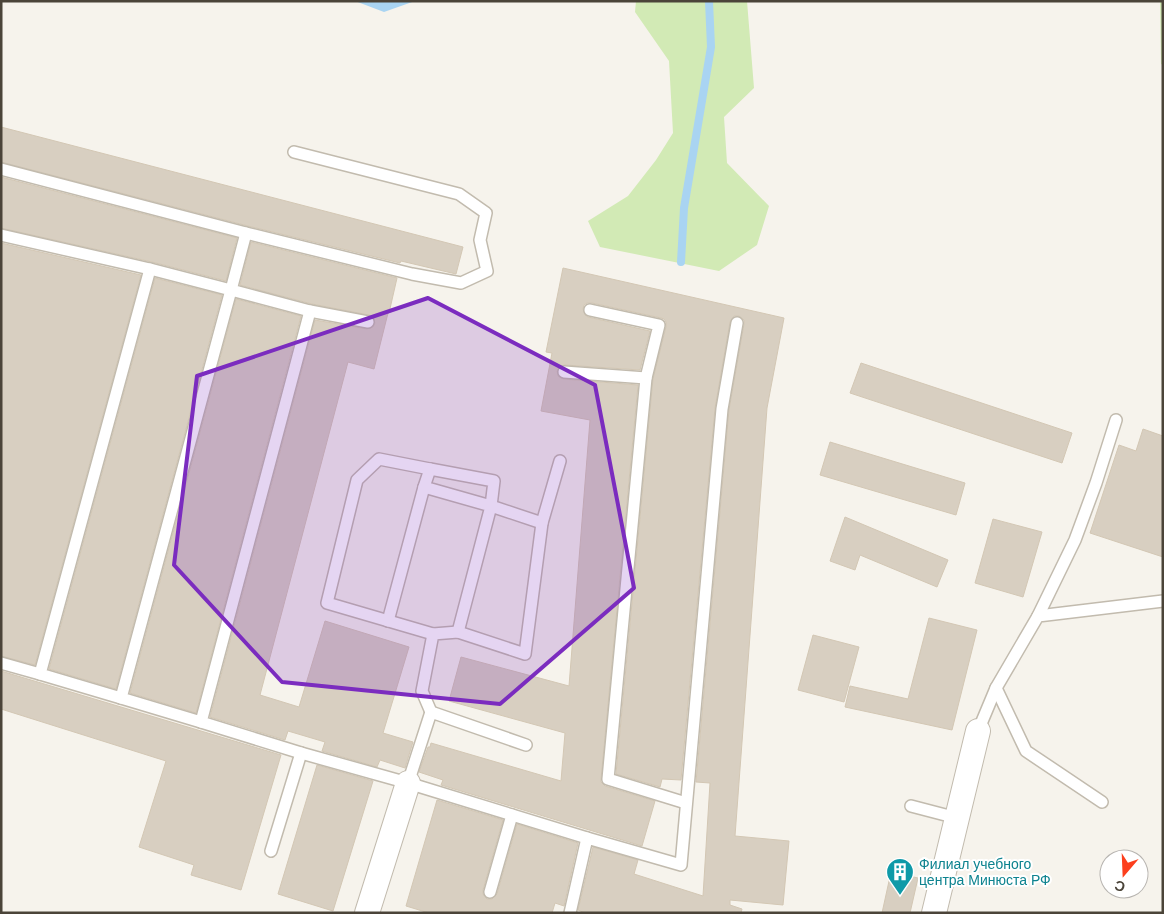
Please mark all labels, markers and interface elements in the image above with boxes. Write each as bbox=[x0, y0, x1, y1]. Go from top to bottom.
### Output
north arrow bbox=[1099, 849, 1149, 899]
place label: Филиал учебного центра Минюста РФ bbox=[919, 856, 1051, 888]
building icon: Филиал учебного центра Минюста РФ bbox=[885, 857, 915, 896]
text: С bbox=[1112, 877, 1127, 896]

